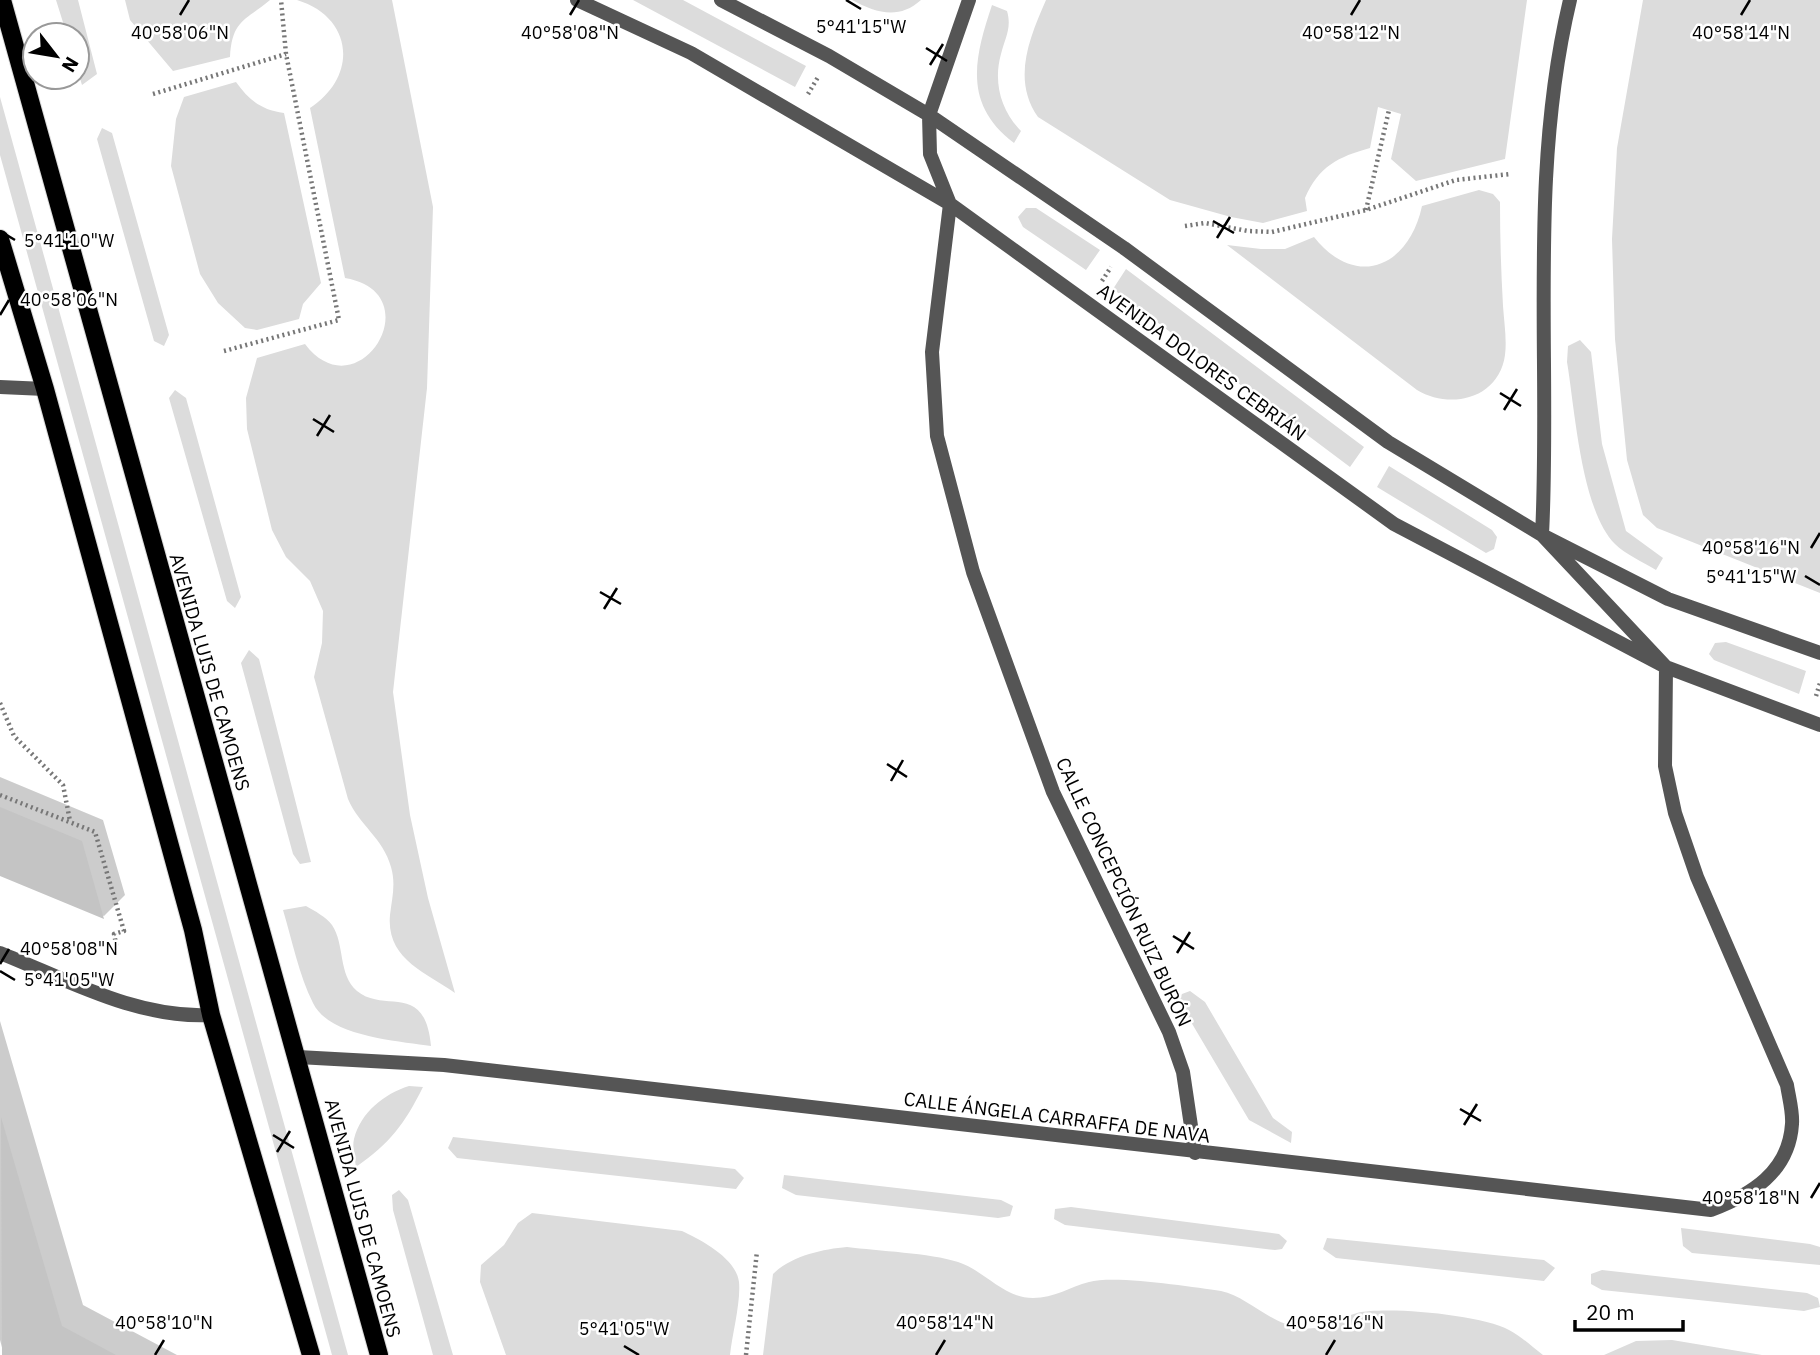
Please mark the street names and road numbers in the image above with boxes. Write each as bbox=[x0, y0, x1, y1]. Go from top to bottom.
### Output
street label: AVENIDA DOLORES CEBRIÁN bbox=[1093, 278, 1311, 446]
street label: AVENIDA LUIS DE CAMOENS bbox=[165, 550, 255, 794]
street label: CALLE CONCEPCIÓN RUIZ BURÓN bbox=[1051, 754, 1197, 1030]
street label: CALLE ÁNGELA CARRAFFA DE NAVA bbox=[902, 1086, 1212, 1148]
street label: AVENIDA LUIS DE CAMOENS bbox=[320, 1096, 406, 1340]

